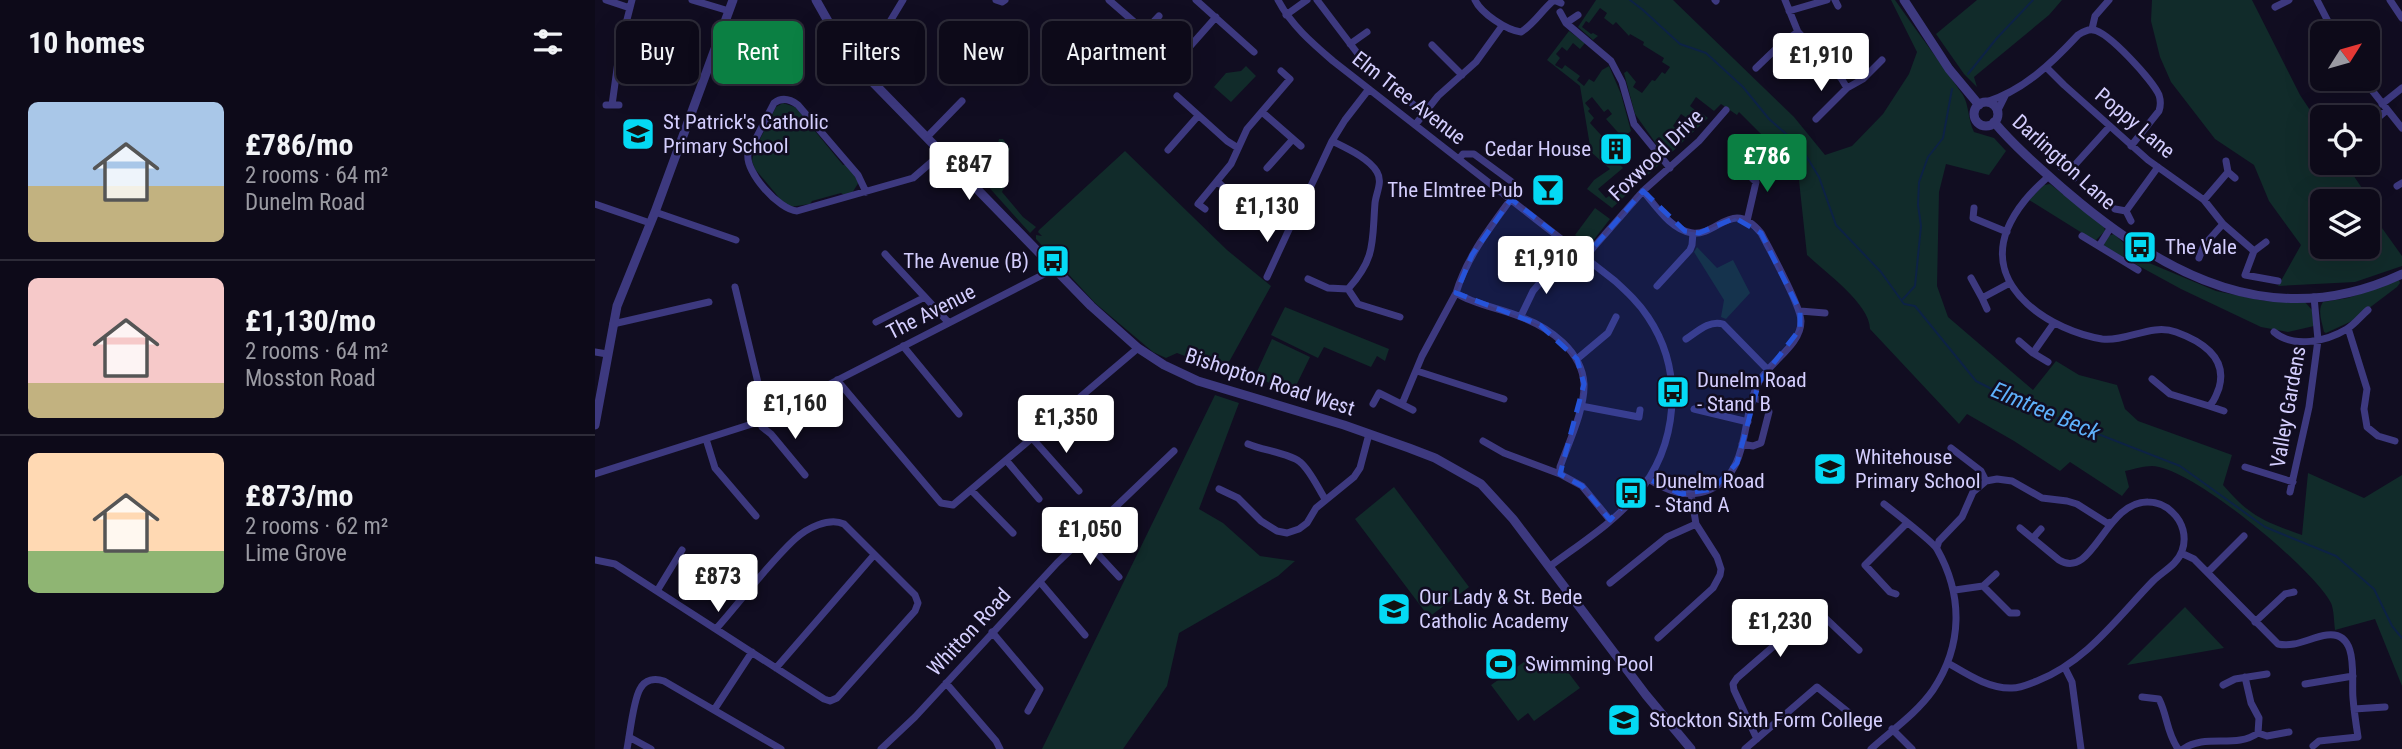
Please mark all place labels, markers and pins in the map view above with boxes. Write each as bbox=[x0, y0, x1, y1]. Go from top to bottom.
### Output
pin: £1,910 bbox=[1764, 34, 1878, 93]
place label: St Patrick's Catholic Primary School bbox=[663, 110, 829, 158]
school or university icon: St Patrick's Catholic Primary School bbox=[619, 115, 657, 153]
building icon: Cedar House bbox=[1597, 130, 1635, 168]
pin: £786 bbox=[1726, 134, 1808, 194]
place label: Cedar House bbox=[1484, 137, 1591, 161]
pin: £847 bbox=[928, 142, 1010, 202]
bar icon: The Elmtree Pub bbox=[1529, 171, 1567, 209]
place label: The Elmtree Pub bbox=[1387, 178, 1523, 202]
pin: £1,130 bbox=[1210, 184, 1324, 244]
bus stop icon: The Vale bbox=[2121, 228, 2159, 266]
place label: The Vale bbox=[2165, 235, 2237, 259]
pin: £1,910 bbox=[1489, 236, 1603, 296]
bus stop icon: The Avenue (B) bbox=[1034, 242, 1072, 280]
place label: The Avenue (B) bbox=[903, 249, 1029, 273]
place label: Dunelm Road - Stand B bbox=[1697, 368, 1807, 416]
bus stop icon: Dunelm Road - Stand B bbox=[1654, 373, 1692, 411]
pin: £1,160 bbox=[738, 382, 852, 441]
pin: £1,350 bbox=[1009, 396, 1123, 455]
place label: Whitehouse Primary School bbox=[1855, 445, 1981, 493]
school or university icon: Whitehouse Primary School bbox=[1811, 450, 1849, 488]
place label: Dunelm Road - Stand A bbox=[1655, 469, 1765, 517]
bus stop icon: Dunelm Road - Stand A bbox=[1612, 474, 1650, 512]
pin: £1,050 bbox=[1033, 508, 1147, 567]
pin: £873 bbox=[677, 554, 759, 614]
place label: Our Lady & St. Bede Catholic Academy bbox=[1419, 585, 1582, 633]
school or university icon: Our Lady & St. Bede Catholic Academy bbox=[1375, 590, 1413, 628]
pin: £1,230 bbox=[1723, 600, 1837, 659]
sports icon: Swimming Pool bbox=[1482, 645, 1520, 683]
place label: Swimming Pool bbox=[1525, 652, 1654, 676]
school or university icon: Stockton Sixth Form College bbox=[1605, 701, 1643, 739]
place label: Stockton Sixth Form College bbox=[1649, 708, 1883, 732]

